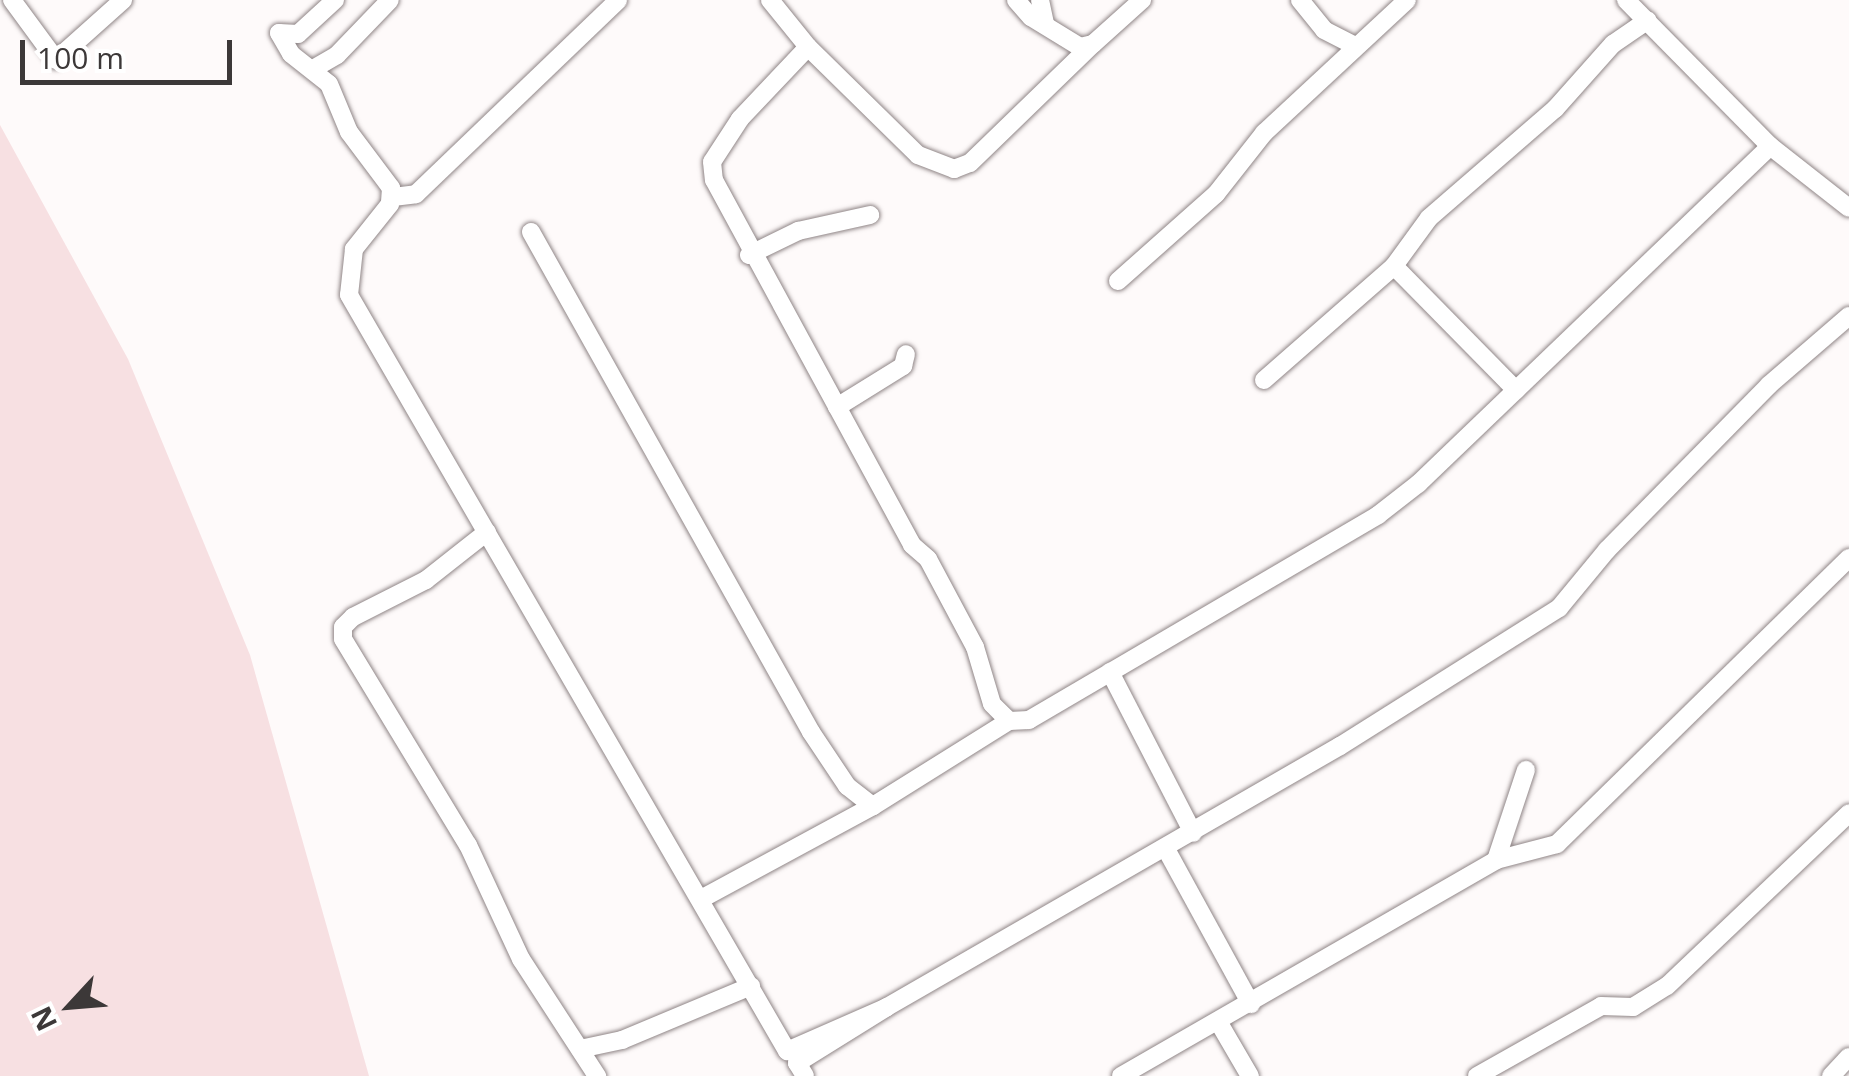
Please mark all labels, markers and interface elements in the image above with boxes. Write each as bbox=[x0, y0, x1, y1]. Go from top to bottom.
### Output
scale bar bbox=[25, 20, 238, 82]
text: 100 m bbox=[37, 37, 124, 78]
north arrow bbox=[20, 956, 120, 1056]
text: N bbox=[21, 1001, 65, 1038]

